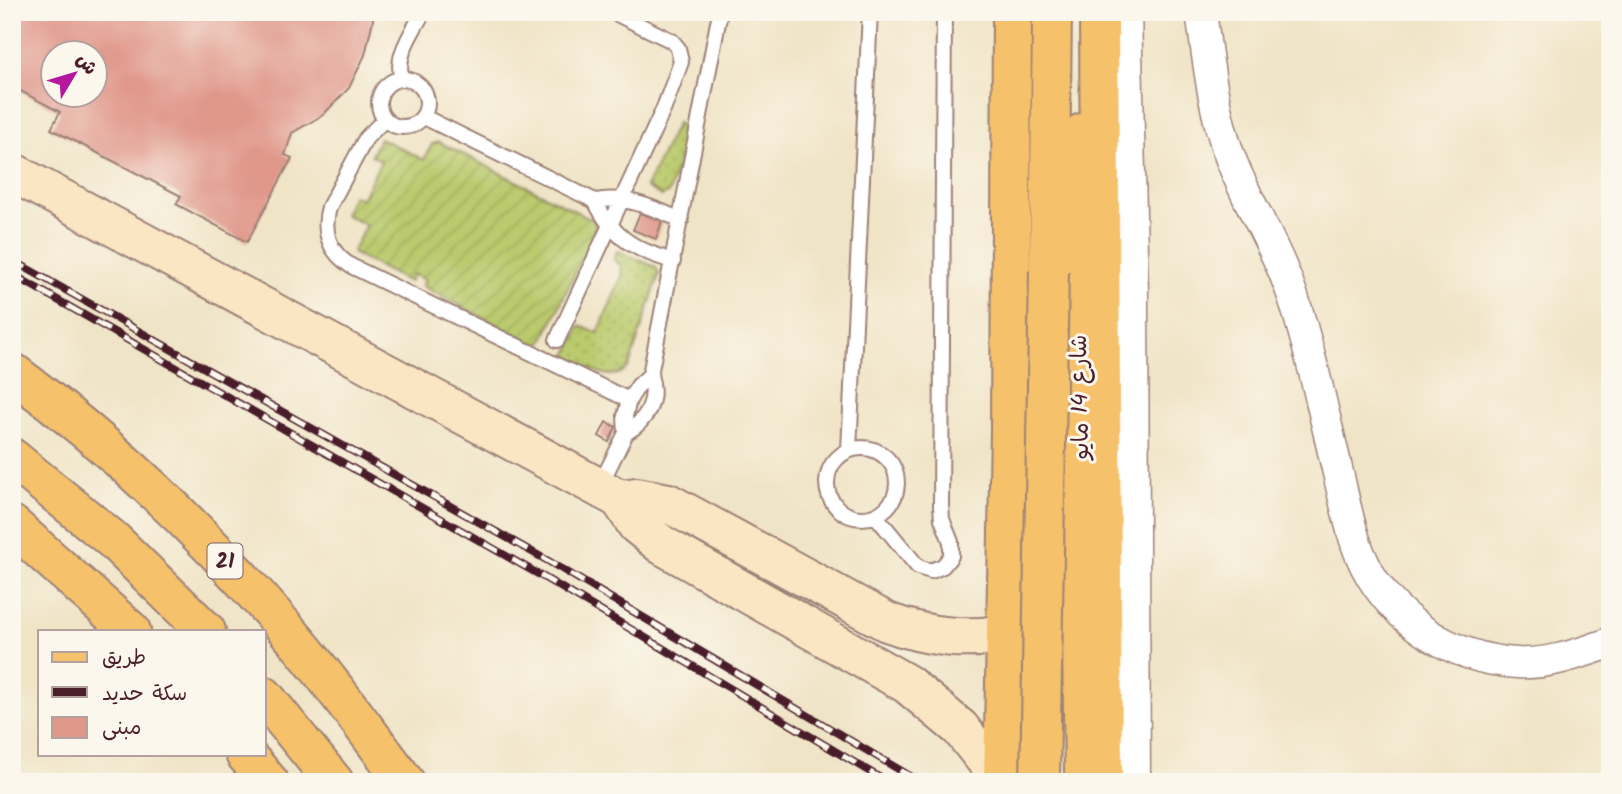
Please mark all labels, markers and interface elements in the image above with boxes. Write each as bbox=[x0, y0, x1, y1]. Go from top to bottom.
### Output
north arrow bbox=[38, 38, 108, 108]
text: ش bbox=[68, 47, 104, 82]
street label: شارع 14 مايو bbox=[1062, 334, 1100, 462]
road number: 21 bbox=[208, 544, 243, 578]
legend bbox=[38, 630, 266, 756]
text: طريق bbox=[102, 642, 146, 675]
text: سكة حديد bbox=[102, 678, 187, 711]
text: مبنى bbox=[102, 712, 141, 745]

